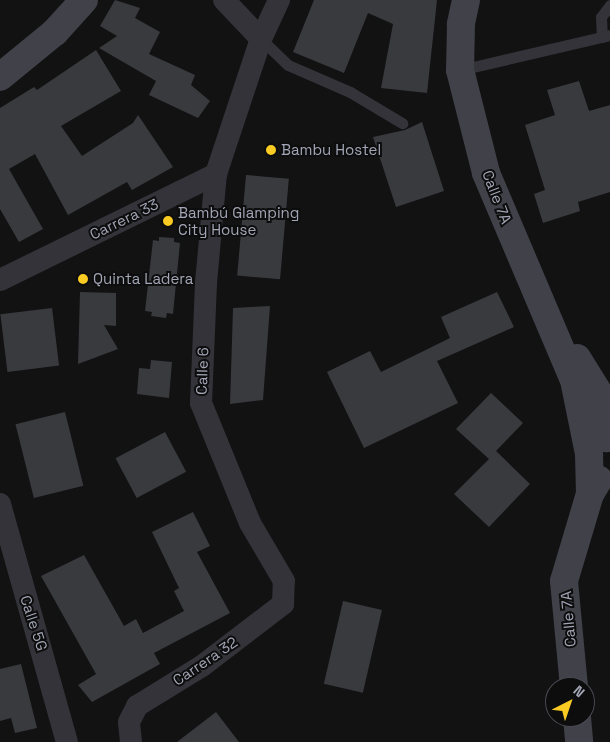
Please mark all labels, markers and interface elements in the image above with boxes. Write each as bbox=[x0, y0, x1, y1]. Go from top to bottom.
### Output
place label: Bambu Hostel bbox=[281, 141, 381, 159]
marker: Bambu Hostel bbox=[265, 144, 277, 156]
street label: Calle 7A bbox=[479, 168, 515, 226]
street label: Carrera 33 bbox=[87, 195, 161, 243]
place label: Bambú Glamping City House bbox=[178, 203, 299, 238]
marker: Bambú Glamping City House bbox=[162, 215, 174, 227]
place label: Quinta Ladera bbox=[93, 270, 193, 288]
marker: Quinta Ladera bbox=[77, 273, 89, 285]
street label: Calle 6 bbox=[192, 347, 212, 395]
street label: Calle 7A bbox=[557, 590, 579, 648]
street label: Calle 5G bbox=[17, 593, 51, 653]
street label: Carrera 32 bbox=[169, 633, 241, 689]
north arrow bbox=[545, 677, 595, 727]
text: N bbox=[570, 682, 589, 701]

